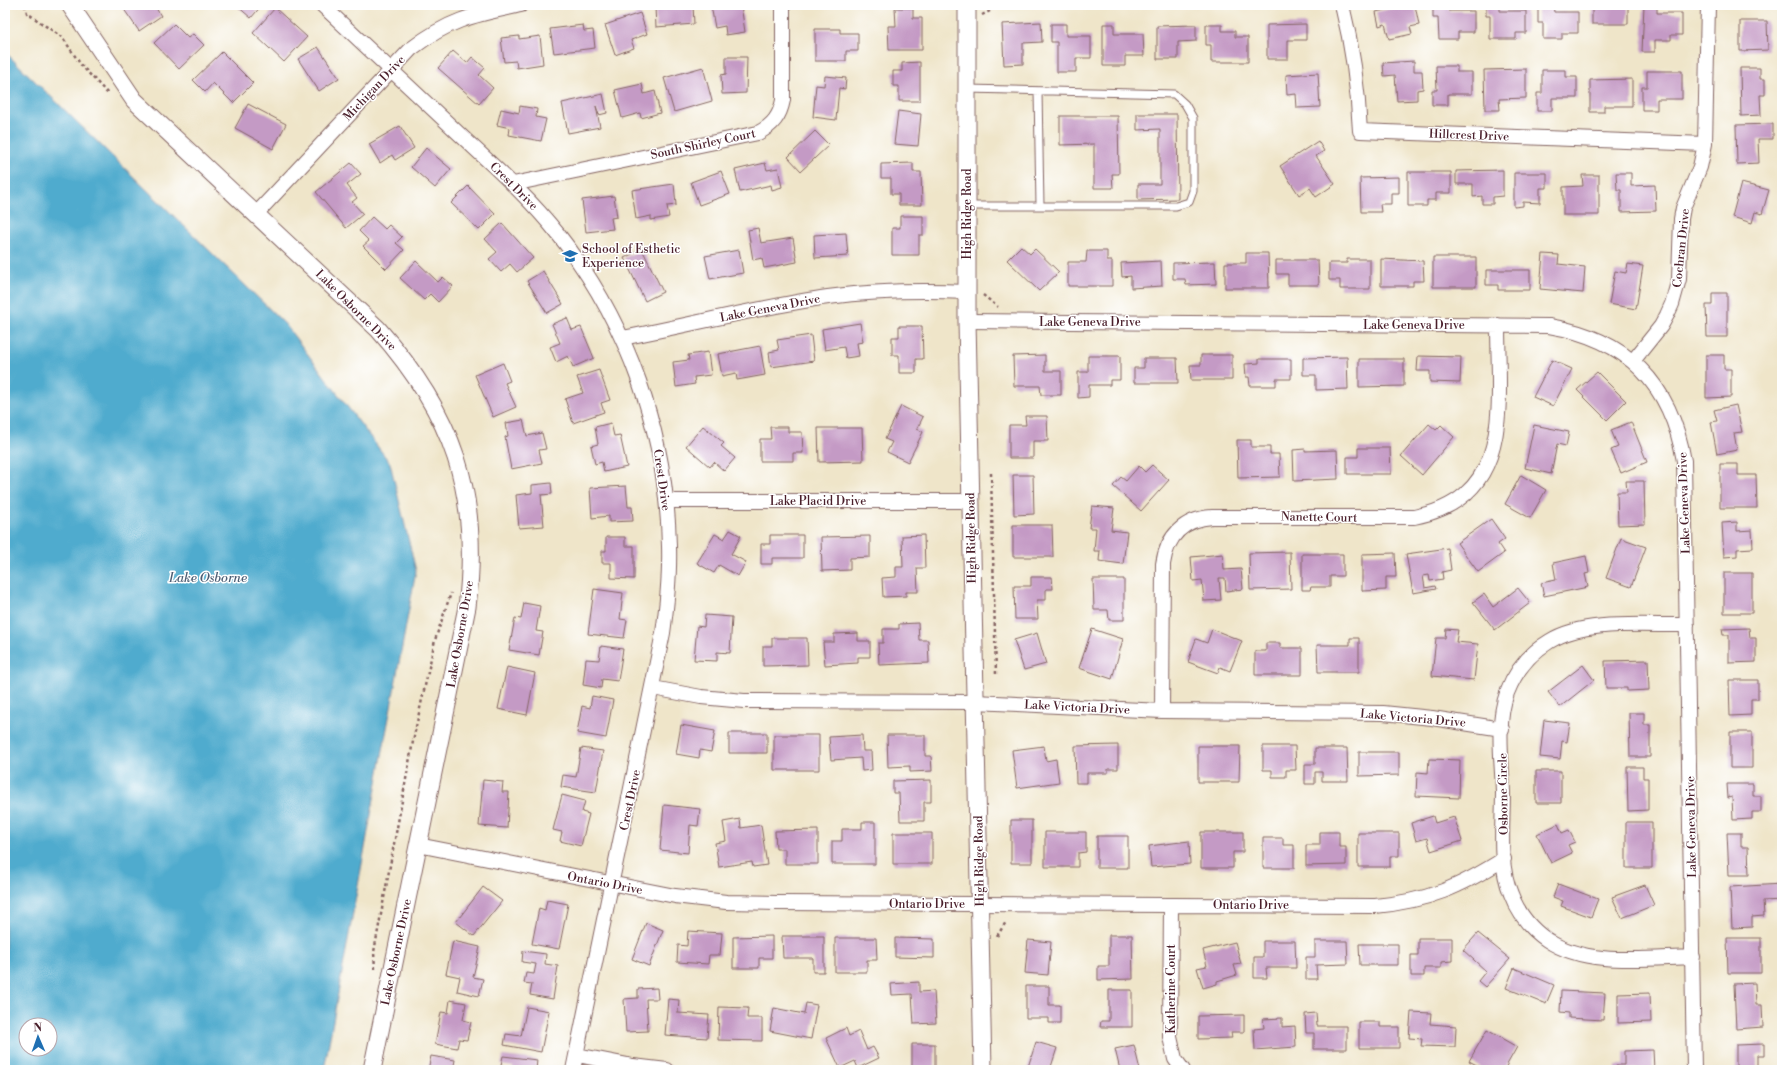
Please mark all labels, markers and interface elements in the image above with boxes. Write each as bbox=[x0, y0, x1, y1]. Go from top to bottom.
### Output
street label: Michigan Drive bbox=[340, 52, 409, 124]
street label: South Shirley Court bbox=[649, 126, 758, 163]
street label: Hillcrest Drive bbox=[1428, 127, 1509, 144]
street label: Crest Drive bbox=[486, 159, 541, 214]
street label: High Ridge Road bbox=[960, 168, 975, 259]
street label: Cochran Drive bbox=[1670, 208, 1693, 288]
place label: School of Esthetic Experience bbox=[582, 242, 680, 271]
school or university icon: School of Esthetic Experience bbox=[561, 247, 579, 265]
street label: Lake Osborne Drive bbox=[312, 267, 399, 354]
street label: Lake Geneva Drive bbox=[719, 291, 821, 326]
street label: Lake Geneva Drive bbox=[1039, 315, 1141, 330]
street label: Lake Geneva Drive bbox=[1363, 318, 1465, 333]
street label: Crest Drive bbox=[650, 448, 673, 512]
street label: Lake Geneva Drive bbox=[1675, 452, 1694, 554]
street label: High Ridge Road bbox=[963, 492, 980, 584]
street label: Lake Placid Drive bbox=[770, 494, 866, 509]
street label: Nanette Court bbox=[1281, 509, 1358, 526]
water label: Lake Osborne bbox=[168, 570, 247, 586]
street label: Lake Osborne Drive bbox=[444, 579, 477, 689]
street label: Lake Victoria Drive bbox=[1024, 697, 1130, 718]
street label: Lake Victoria Drive bbox=[1360, 706, 1466, 731]
street label: Osborne Circle bbox=[1495, 753, 1512, 835]
street label: Crest Drive bbox=[617, 768, 644, 832]
street label: Lake Geneva Drive bbox=[1683, 776, 1700, 878]
street label: High Ridge Road bbox=[971, 815, 988, 907]
street label: Ontario Drive bbox=[566, 869, 644, 898]
street label: Lake Osborne Drive bbox=[378, 897, 415, 1007]
street label: Ontario Drive bbox=[889, 897, 965, 912]
street label: Ontario Drive bbox=[1213, 898, 1289, 913]
street label: Katherine Court bbox=[1164, 943, 1179, 1034]
north arrow bbox=[18, 1017, 58, 1057]
text: N bbox=[33, 1021, 43, 1035]

